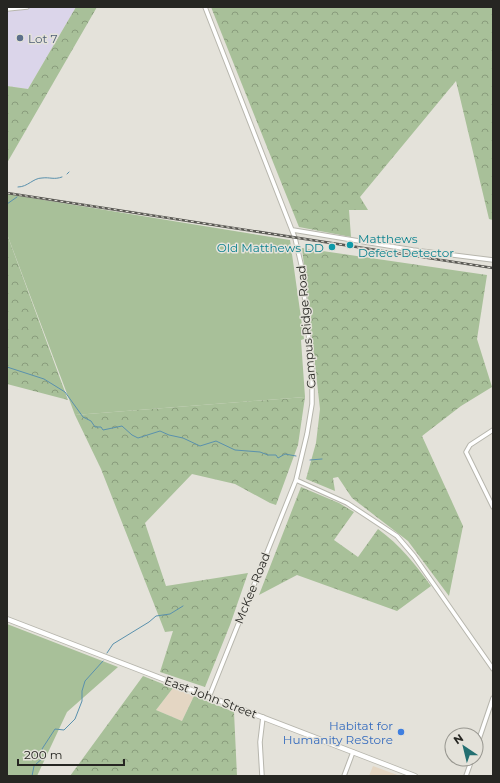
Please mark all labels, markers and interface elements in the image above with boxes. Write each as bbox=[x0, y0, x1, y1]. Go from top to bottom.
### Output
place label: Lot 7 bbox=[28, 31, 58, 46]
marker: Lot 7 bbox=[15, 33, 25, 43]
place label: Matthews Defect Detector bbox=[358, 231, 454, 260]
place label: Old Matthews DD bbox=[217, 240, 324, 255]
marker: Matthews Defect Detector bbox=[345, 240, 355, 250]
marker: Old Matthews DD bbox=[327, 242, 337, 252]
street label: Campus Ridge Road bbox=[293, 265, 319, 389]
street label: McKee Road bbox=[231, 550, 273, 626]
street label: East John Street bbox=[163, 672, 260, 722]
place label: Habitat for Humanity ReStore bbox=[283, 718, 393, 747]
marker: Habitat for Humanity ReStore bbox=[396, 727, 406, 737]
north arrow bbox=[444, 727, 484, 767]
text: N bbox=[451, 731, 466, 747]
scale bar bbox=[18, 741, 124, 767]
text: 200 m bbox=[24, 747, 63, 762]

